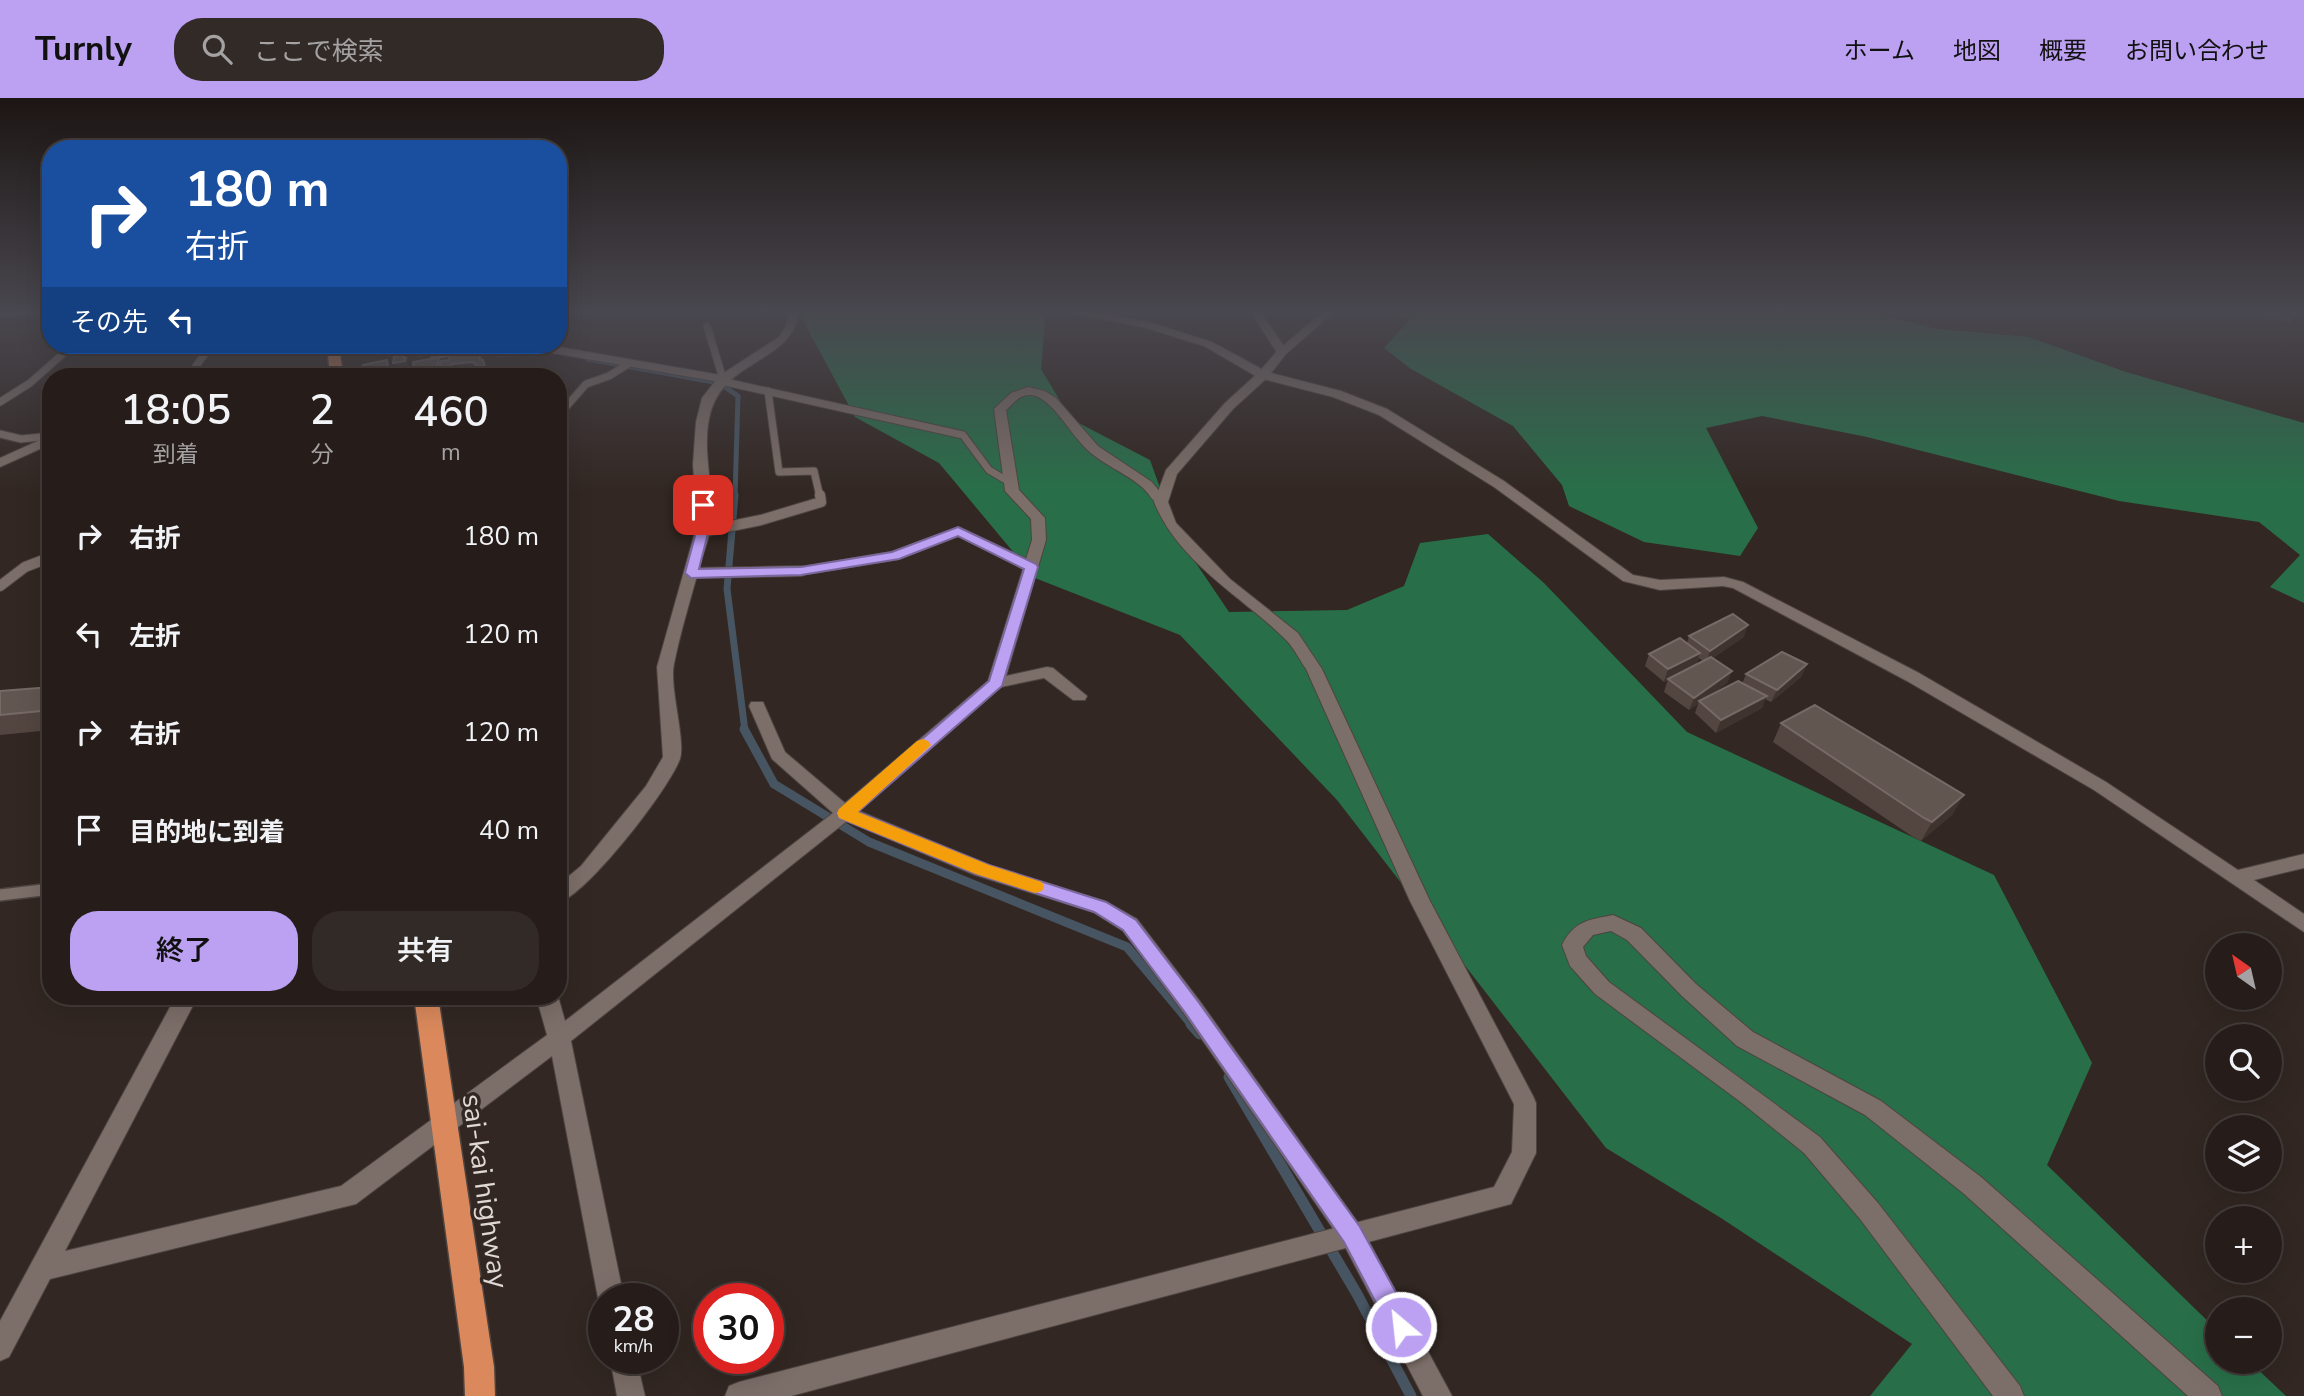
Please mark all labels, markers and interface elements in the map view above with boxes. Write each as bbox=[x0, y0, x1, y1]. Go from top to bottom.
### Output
search box bbox=[174, 18, 664, 81]
text: Turnly bbox=[35, 27, 132, 72]
icon: search bbox=[198, 30, 236, 68]
text: ここで検索 bbox=[254, 34, 384, 69]
text: ホーム bbox=[1844, 35, 1915, 67]
text: 地図 bbox=[1953, 35, 2001, 67]
text: 概要 bbox=[2039, 35, 2087, 67]
text: お問い合わせ bbox=[2125, 35, 2269, 67]
text: 180 m bbox=[185, 156, 329, 223]
icon: right bbox=[70, 168, 161, 259]
text: 右折 bbox=[185, 225, 249, 268]
icon: left bbox=[162, 301, 200, 339]
text: その先 bbox=[70, 305, 148, 340]
text: 18:05 bbox=[120, 382, 231, 439]
text: 2 bbox=[309, 382, 335, 439]
text: 460 bbox=[413, 384, 489, 441]
text: m bbox=[441, 437, 461, 468]
text: 到着 bbox=[153, 439, 199, 470]
text: 分 bbox=[311, 439, 334, 470]
pin bbox=[673, 475, 733, 535]
icon: arrive bbox=[684, 486, 722, 524]
icon: right bbox=[70, 517, 108, 555]
text: 180 m bbox=[463, 519, 539, 554]
text: 右折 bbox=[129, 521, 181, 556]
icon: left bbox=[70, 615, 108, 653]
text: 120 m bbox=[463, 617, 539, 652]
text: 左折 bbox=[129, 619, 181, 654]
icon: right bbox=[70, 713, 108, 751]
text: 120 m bbox=[463, 715, 539, 750]
text: 右折 bbox=[129, 717, 181, 752]
icon: arrive bbox=[70, 811, 108, 849]
text: 40 m bbox=[479, 813, 539, 848]
text: 目的地に到着 bbox=[129, 815, 285, 850]
button: 終了 bbox=[70, 911, 298, 991]
button: 共有 bbox=[312, 911, 539, 991]
north arrow bbox=[2205, 933, 2282, 1010]
map controls bbox=[2205, 933, 2282, 1374]
button: search bbox=[2205, 1024, 2282, 1101]
street label: sai-kai highway bbox=[453, 1091, 518, 1291]
button: layers bbox=[2205, 1115, 2282, 1192]
button: + bbox=[2205, 1206, 2282, 1283]
speed limit sign: 30 bbox=[693, 1283, 784, 1374]
position arrow bbox=[1364, 1290, 1438, 1364]
text: 28 bbox=[612, 1296, 655, 1343]
button: − bbox=[2205, 1297, 2282, 1374]
text: km/h bbox=[614, 1334, 653, 1358]

